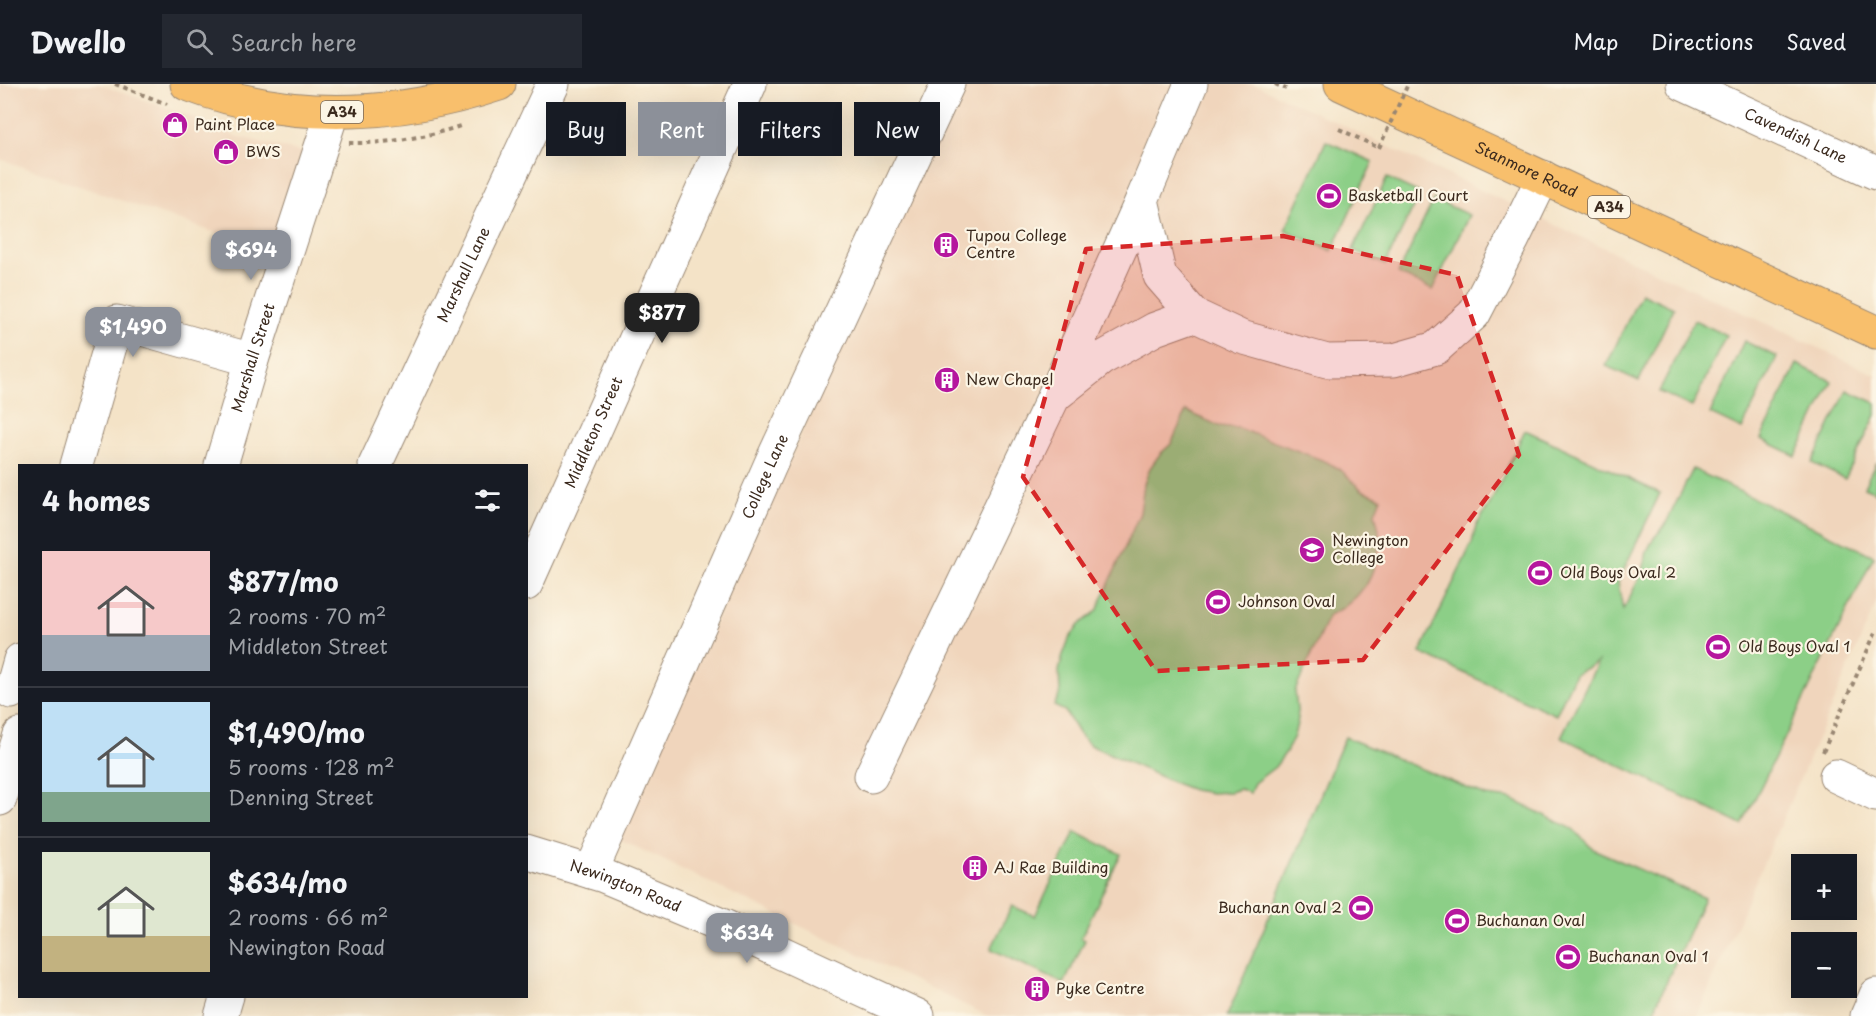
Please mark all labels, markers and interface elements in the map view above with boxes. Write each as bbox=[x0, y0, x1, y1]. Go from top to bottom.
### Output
search box bbox=[162, 14, 582, 68]
text: Dwello bbox=[30, 20, 126, 63]
icon: search bbox=[183, 25, 216, 58]
text: Search here bbox=[231, 25, 357, 58]
text: Map bbox=[1573, 25, 1618, 57]
text: Directions bbox=[1651, 25, 1753, 57]
text: Saved bbox=[1786, 25, 1846, 57]
road number: A34 bbox=[321, 101, 363, 123]
street label: Cavendish Lane bbox=[1741, 101, 1852, 168]
chip: Buy bbox=[546, 102, 626, 156]
chip: Rent bbox=[638, 102, 726, 156]
chip: Filters bbox=[738, 102, 842, 156]
chip: New bbox=[854, 102, 940, 156]
shop icon: Paint Place bbox=[160, 110, 190, 140]
place label: Paint Place bbox=[195, 112, 275, 135]
street label: Stanmore Road bbox=[1472, 135, 1582, 202]
shop icon: BWS bbox=[211, 137, 241, 167]
place label: BWS bbox=[246, 139, 281, 162]
sports icon: Basketball Court bbox=[1314, 181, 1344, 211]
place label: Basketball Court bbox=[1348, 183, 1468, 206]
road number: A34 bbox=[1588, 196, 1630, 218]
street label: Marshall Lane bbox=[430, 222, 495, 326]
place label: Tupou College Centre bbox=[966, 223, 1067, 263]
pin: $694 bbox=[215, 230, 287, 281]
building icon: Tupou College Centre bbox=[931, 230, 961, 260]
text: $694 bbox=[225, 234, 277, 264]
pin: $877 bbox=[626, 293, 698, 344]
text: $877 bbox=[638, 297, 686, 327]
street label: Marshall Street bbox=[224, 300, 280, 415]
pin: $1,490 bbox=[84, 307, 182, 358]
text: $1,490 bbox=[99, 311, 167, 341]
building icon: New Chapel bbox=[932, 365, 962, 395]
place label: New Chapel bbox=[966, 367, 1053, 390]
street label: Middleton Street bbox=[557, 372, 628, 491]
street label: College Lane bbox=[735, 430, 793, 522]
text: 4 homes bbox=[42, 481, 150, 520]
icon: filters bbox=[471, 484, 504, 517]
place label: Newington College bbox=[1332, 528, 1409, 568]
school or university icon: Newington College bbox=[1297, 535, 1327, 565]
sports icon: Old Boys Oval 2 bbox=[1525, 558, 1555, 588]
place label: Old Boys Oval 2 bbox=[1560, 560, 1676, 583]
text: $877/mo bbox=[228, 562, 339, 601]
icon: home bbox=[90, 575, 162, 647]
sports icon: Johnson Oval bbox=[1203, 587, 1233, 617]
place label: Johnson Oval bbox=[1238, 589, 1335, 612]
text: 2 rooms · 70 m² bbox=[228, 601, 386, 631]
text: Middleton Street bbox=[228, 631, 388, 661]
sports icon: Old Boys Oval 1 bbox=[1703, 632, 1733, 662]
place label: Old Boys Oval 1 bbox=[1738, 634, 1850, 657]
text: $1,490/mo bbox=[228, 713, 365, 752]
icon: home bbox=[90, 726, 162, 798]
text: 5 rooms · 128 m² bbox=[228, 752, 394, 782]
text: Denning Street bbox=[228, 782, 373, 812]
street label: Newington Road bbox=[567, 853, 685, 917]
building icon: AJ Rae Building bbox=[960, 853, 990, 883]
map controls bbox=[1791, 854, 1857, 998]
button: + bbox=[1791, 854, 1857, 920]
place label: AJ Rae Building bbox=[994, 855, 1108, 878]
text: $634/mo bbox=[228, 863, 347, 902]
icon: home bbox=[90, 876, 162, 948]
sports icon: Buchanan Oval 2 bbox=[1346, 893, 1376, 923]
place label: Buchanan Oval 2 bbox=[1218, 895, 1342, 918]
text: 2 rooms · 66 m² bbox=[228, 902, 388, 932]
sports icon: Buchanan Oval bbox=[1442, 906, 1472, 936]
place label: Buchanan Oval bbox=[1476, 908, 1585, 931]
pin: $634 bbox=[711, 913, 783, 964]
text: $634 bbox=[720, 917, 774, 947]
text: Newington Road bbox=[228, 932, 385, 962]
button: − bbox=[1791, 932, 1857, 998]
sports icon: Buchanan Oval 1 bbox=[1553, 942, 1583, 972]
place label: Buchanan Oval 1 bbox=[1588, 944, 1708, 967]
building icon: Pyke Centre bbox=[1022, 974, 1052, 1004]
place label: Pyke Centre bbox=[1056, 976, 1144, 999]

